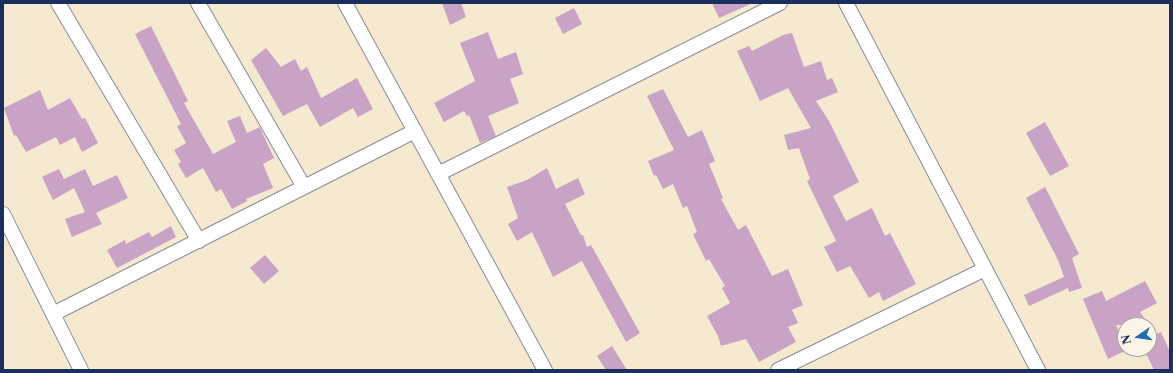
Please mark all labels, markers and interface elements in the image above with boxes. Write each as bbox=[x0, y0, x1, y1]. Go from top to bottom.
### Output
north arrow bbox=[1117, 317, 1157, 357]
text: N bbox=[1118, 333, 1134, 346]

